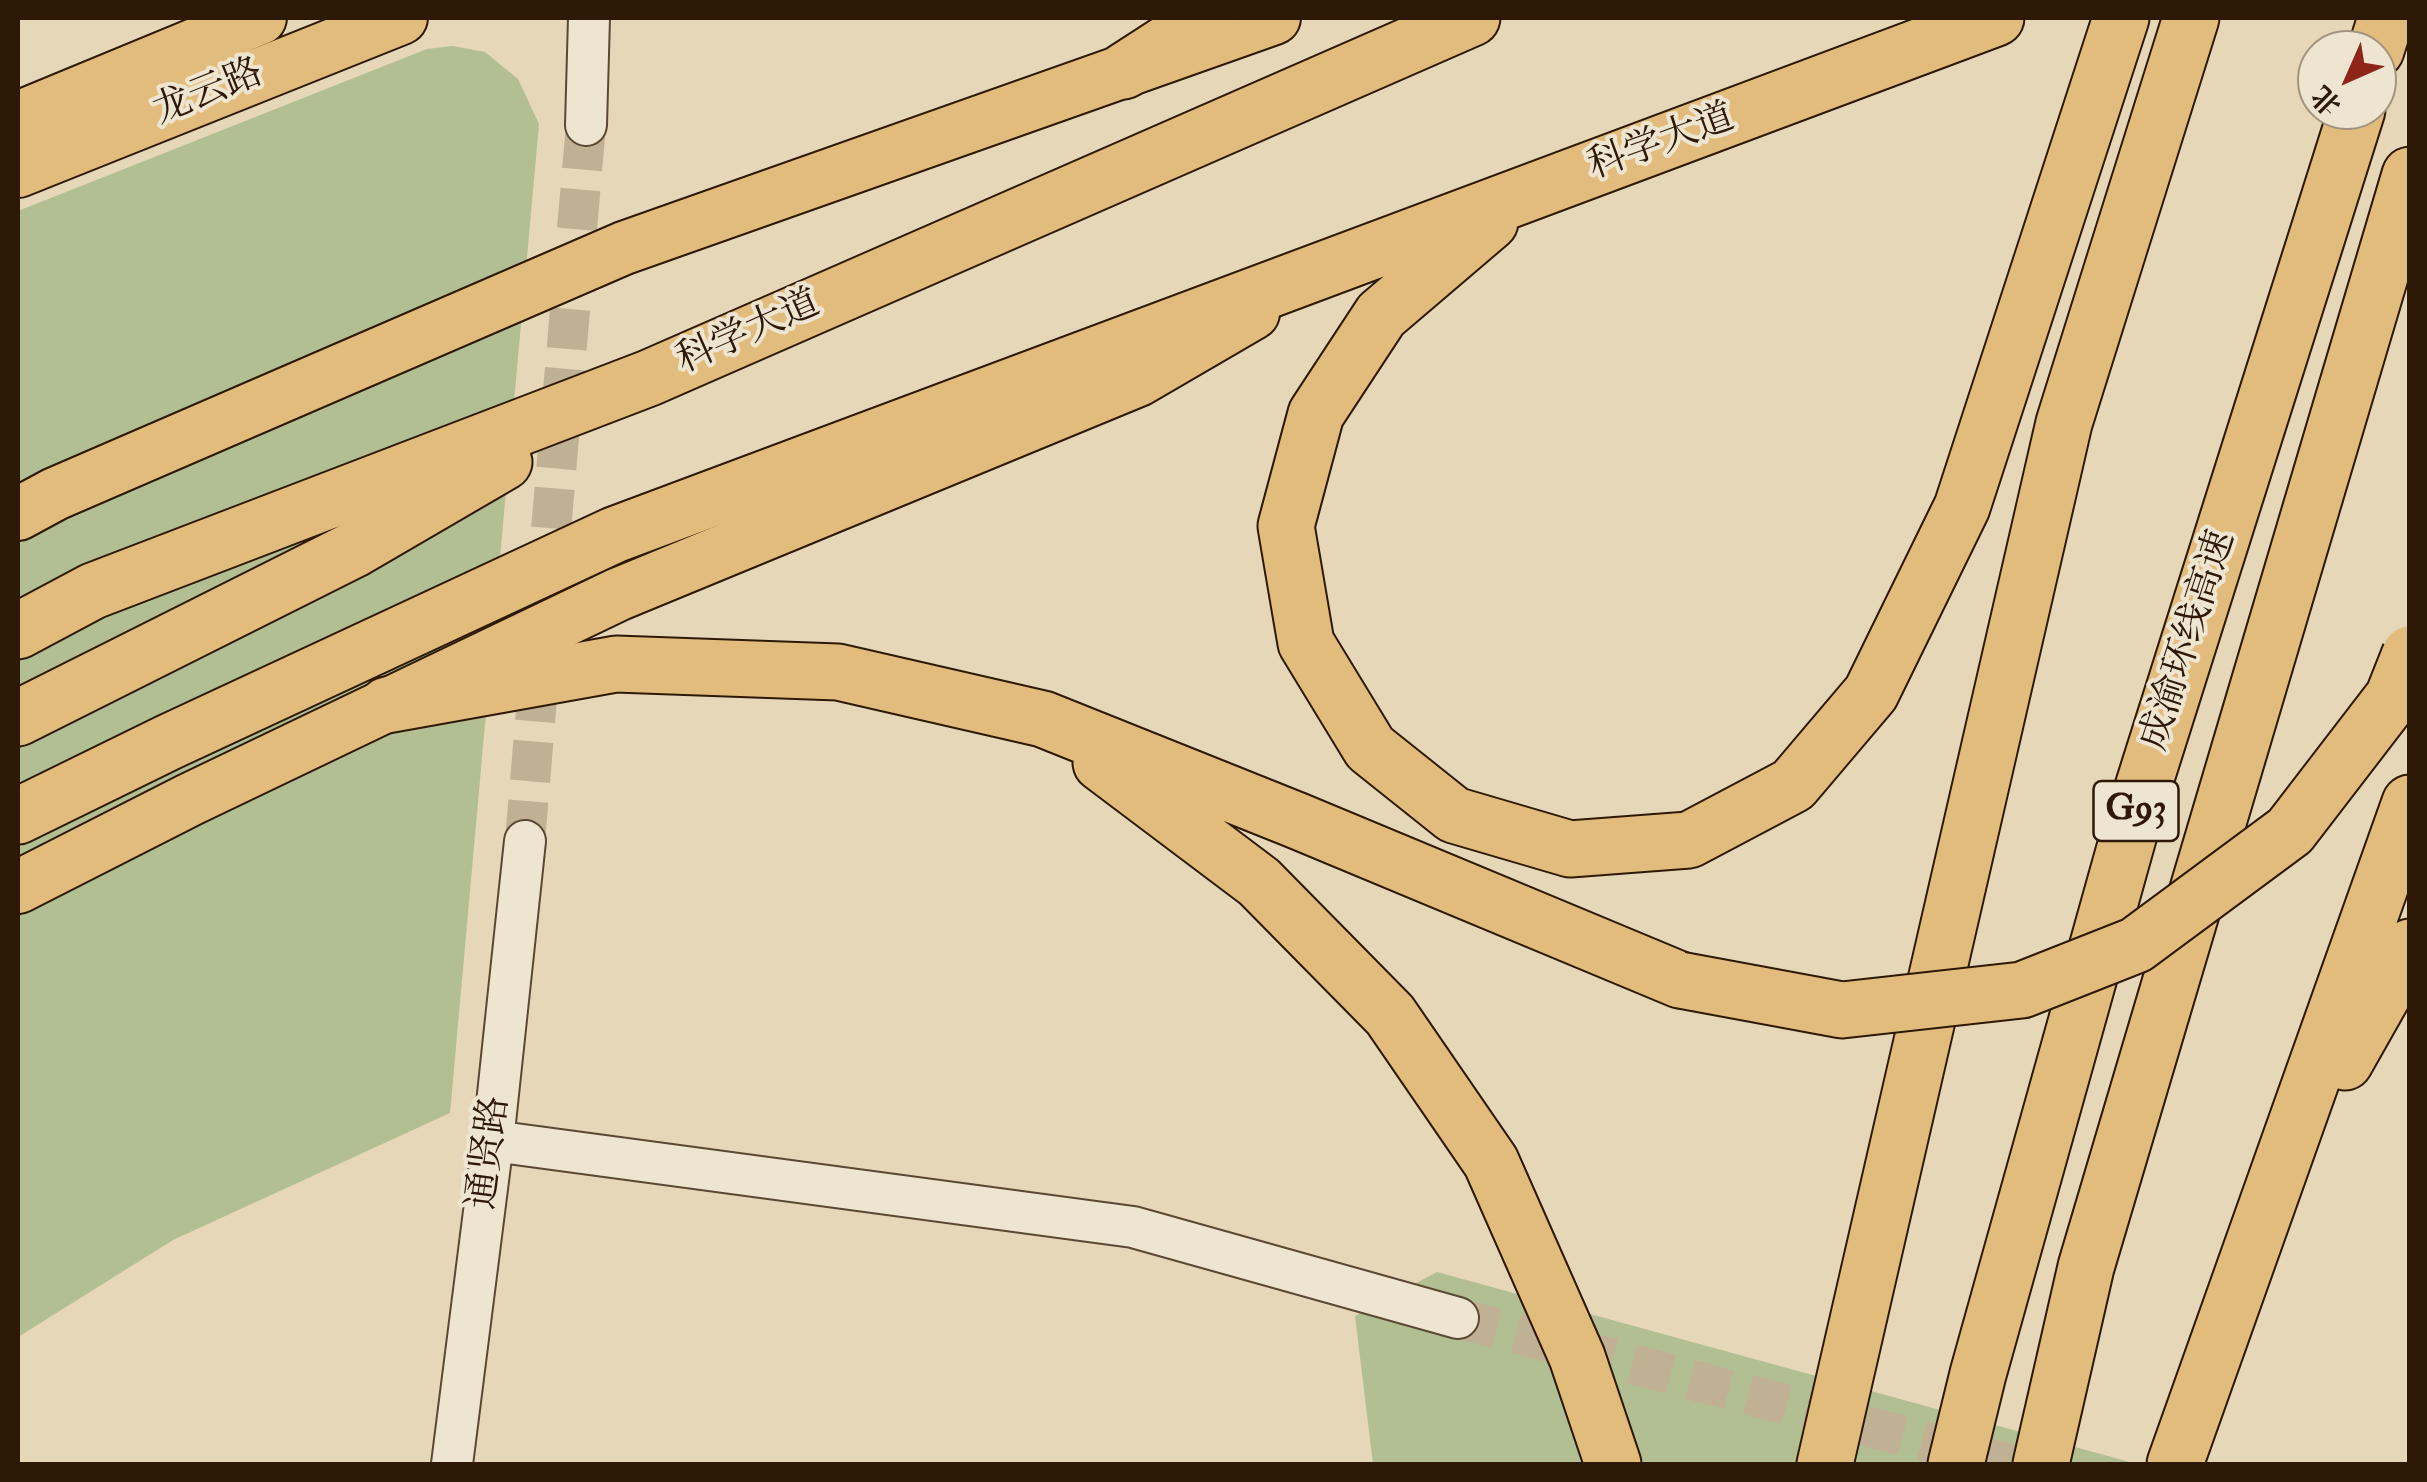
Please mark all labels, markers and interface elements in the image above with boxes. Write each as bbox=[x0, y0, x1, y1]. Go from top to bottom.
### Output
north arrow bbox=[2297, 30, 2397, 130]
street label: 龙云路 bbox=[148, 52, 270, 136]
text: 北 bbox=[2305, 78, 2349, 122]
street label: 科学大道 bbox=[1583, 97, 1741, 191]
street label: 科学大道 bbox=[670, 282, 828, 386]
street label: 成渝环线高速 bbox=[2133, 526, 2247, 756]
road number: G93 bbox=[2094, 781, 2178, 841]
street label: 通贤路 bbox=[461, 1094, 521, 1212]

